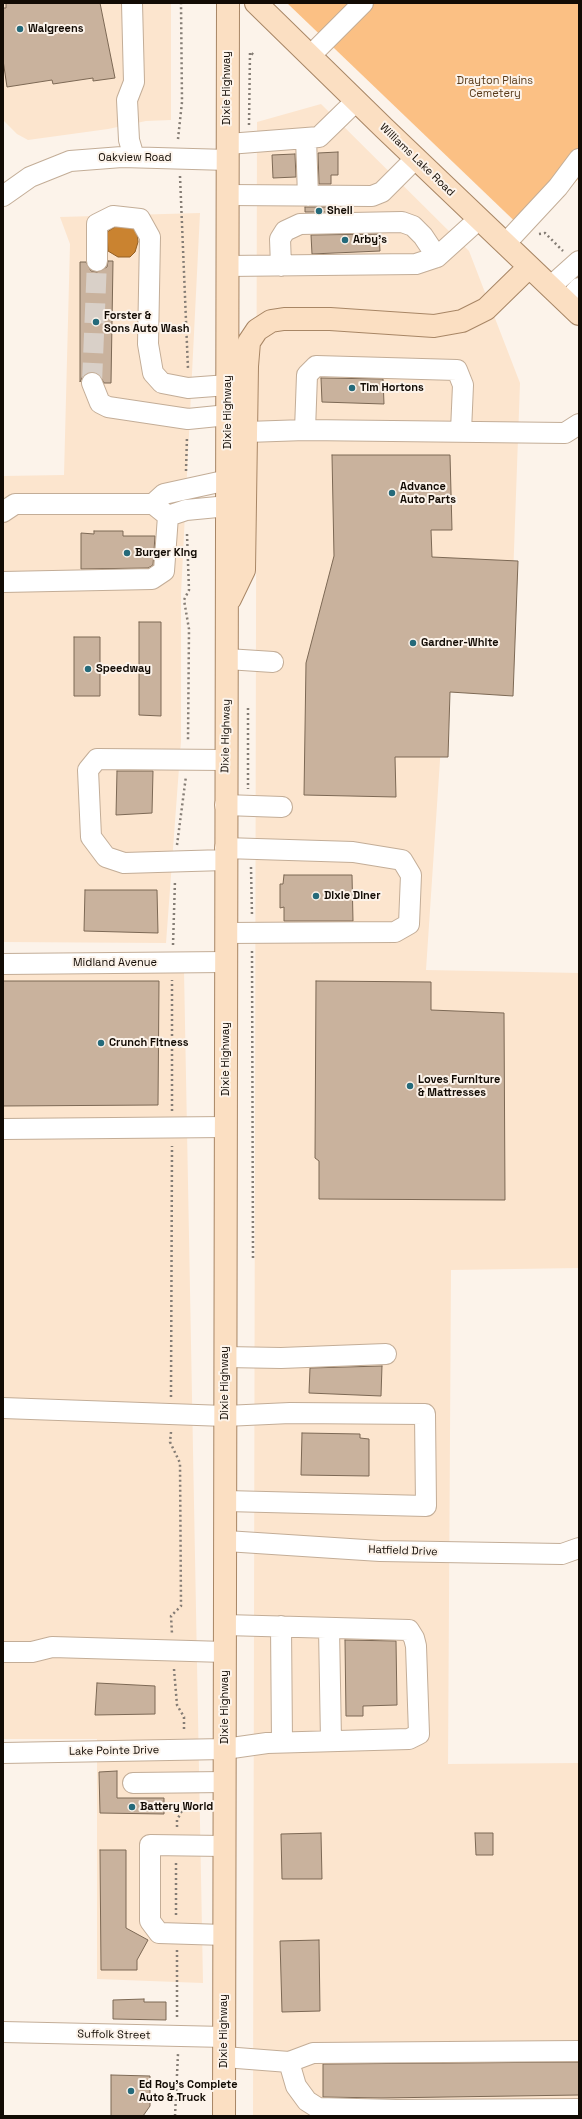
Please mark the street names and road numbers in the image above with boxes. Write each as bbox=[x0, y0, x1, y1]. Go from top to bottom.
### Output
street label: Dixie Highway bbox=[220, 51, 234, 125]
street label: Williams Lake Road bbox=[377, 121, 457, 199]
street label: Oakview Road bbox=[98, 151, 172, 165]
street label: Dixie Highway bbox=[221, 375, 235, 449]
street label: Dixie Highway bbox=[219, 699, 233, 773]
street label: Midland Avenue bbox=[73, 956, 157, 970]
street label: Dixie Highway bbox=[219, 1022, 233, 1096]
street label: Dixie Highway bbox=[218, 1346, 232, 1420]
street label: Hatfield Drive bbox=[368, 1543, 438, 1559]
street label: Dixie Highway bbox=[218, 1670, 232, 1744]
street label: Lake Pointe Drive bbox=[69, 1744, 159, 1758]
street label: Dixie Highway bbox=[217, 1994, 231, 2068]
street label: Suffolk Street bbox=[77, 2028, 151, 2042]

